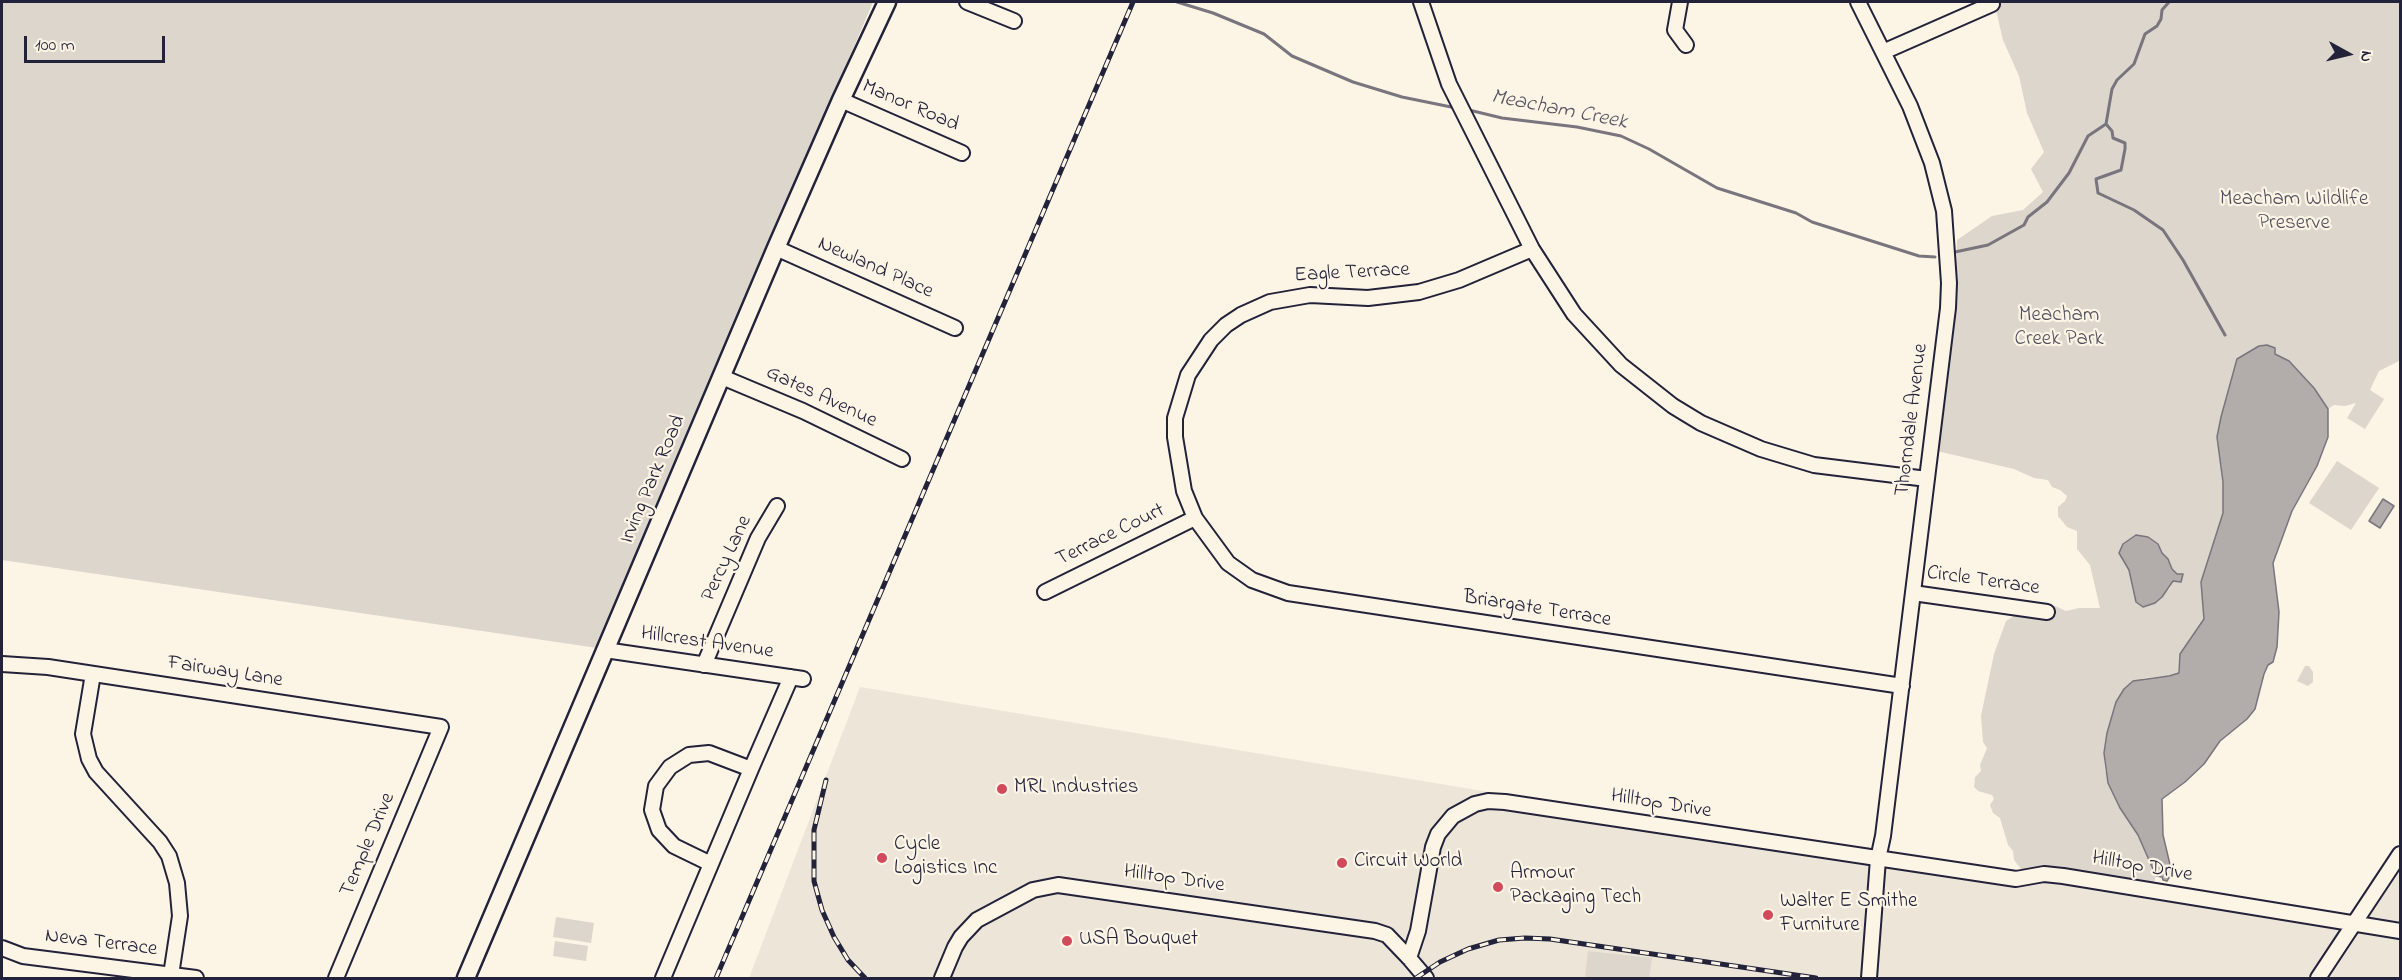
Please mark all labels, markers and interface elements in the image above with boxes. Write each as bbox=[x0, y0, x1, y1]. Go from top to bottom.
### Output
scale bar bbox=[27, 24, 168, 62]
north arrow bbox=[2318, 24, 2378, 84]
text: 100 m bbox=[35, 33, 75, 59]
text: N bbox=[2353, 49, 2378, 64]
street label: Manor Road bbox=[858, 75, 962, 139]
water label: Meacham Creek bbox=[1489, 85, 1629, 137]
park label: Meacham Wildlife Preserve bbox=[2220, 188, 2368, 238]
street label: Newland Place bbox=[813, 232, 937, 306]
street label: Eagle Terrace bbox=[1294, 258, 1410, 290]
park label: Meacham Creek Park bbox=[2014, 304, 2104, 354]
street label: Thorndale Avenue bbox=[1891, 342, 1935, 498]
street label: Gates Avenue bbox=[761, 361, 881, 435]
street label: Irving Park Road bbox=[616, 412, 692, 548]
street label: Terrace Court bbox=[1053, 499, 1169, 573]
street label: Percy Lane bbox=[697, 512, 759, 606]
street label: Circle Terrace bbox=[1925, 562, 2041, 602]
street label: Briargate Terrace bbox=[1461, 586, 1613, 634]
street label: Hillcrest Avenue bbox=[639, 622, 775, 666]
street label: Fairway Lane bbox=[166, 651, 284, 695]
place label: MRL Industries bbox=[1014, 776, 1139, 802]
marker: MRL Industries bbox=[995, 782, 1009, 796]
street label: Hilltop Drive bbox=[1609, 785, 1713, 825]
street label: Temple Drive bbox=[336, 789, 402, 901]
place label: Cycle Logistics Inc bbox=[894, 833, 997, 883]
street label: Hilltop Drive bbox=[2090, 847, 2194, 889]
place label: Circuit World bbox=[1354, 850, 1462, 876]
marker: Cycle Logistics Inc bbox=[875, 851, 889, 865]
marker: Circuit World bbox=[1335, 856, 1349, 870]
street label: Hilltop Drive bbox=[1122, 860, 1226, 900]
place label: Armour Packaging Tech bbox=[1510, 862, 1641, 912]
marker: Armour Packaging Tech bbox=[1491, 880, 1505, 894]
place label: Walter E Smithe Furniture bbox=[1780, 890, 1917, 940]
marker: Walter E Smithe Furniture bbox=[1761, 908, 1775, 922]
street label: Neva Terrace bbox=[43, 925, 159, 963]
place label: USA Bouquet bbox=[1079, 928, 1198, 954]
marker: USA Bouquet bbox=[1060, 934, 1074, 948]

